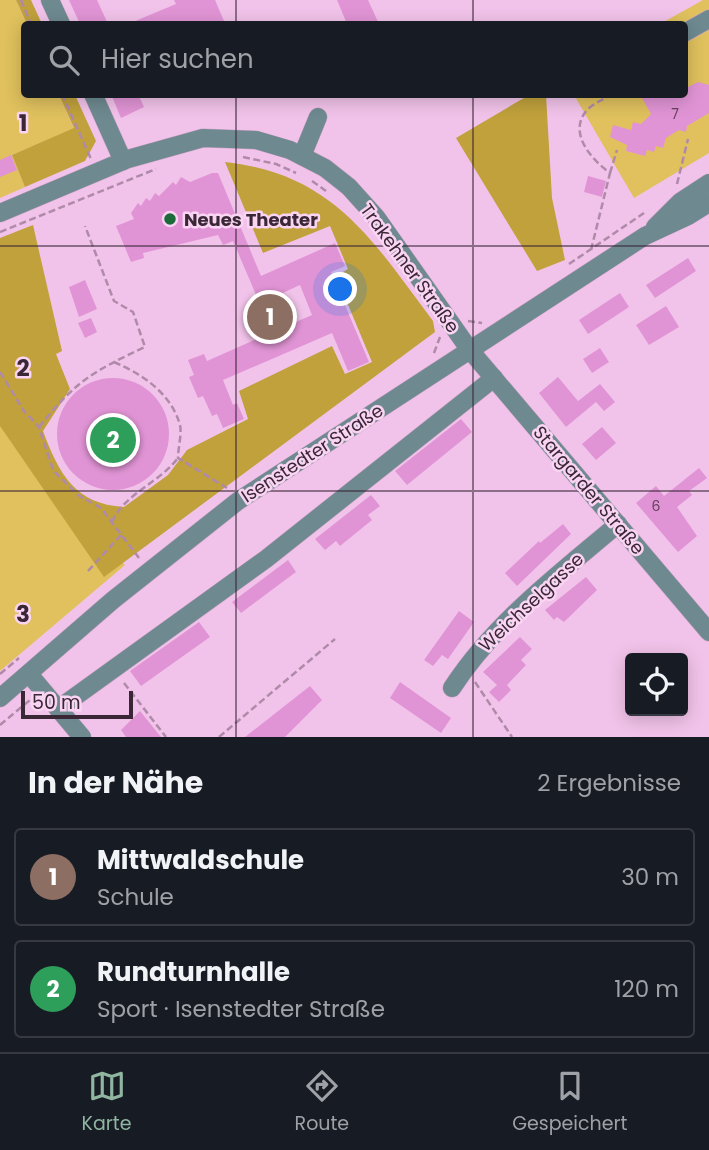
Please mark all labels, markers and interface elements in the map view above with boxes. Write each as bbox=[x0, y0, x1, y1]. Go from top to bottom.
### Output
search box bbox=[21, 21, 688, 98]
icon: search bbox=[45, 41, 83, 79]
text: Hier suchen bbox=[101, 41, 254, 77]
house number: 7 bbox=[671, 104, 679, 124]
text: 1 bbox=[19, 107, 27, 139]
street label: Trakehner Straße bbox=[355, 198, 465, 338]
place label: Neues Theater bbox=[184, 207, 318, 232]
marker: Neues Theater bbox=[162, 211, 178, 227]
your location bbox=[323, 272, 357, 306]
pin: 1 bbox=[247, 291, 293, 343]
text: 2 bbox=[16, 352, 30, 384]
street label: Isenstedter Straße bbox=[236, 398, 388, 508]
pin: 2 bbox=[90, 414, 136, 466]
street label: Stargarder Straße bbox=[528, 420, 650, 560]
house number: 6 bbox=[652, 496, 661, 516]
street label: Weichselgasse bbox=[473, 547, 589, 657]
text: 3 bbox=[16, 598, 30, 630]
map controls bbox=[625, 653, 688, 716]
button: locate bbox=[625, 653, 688, 716]
scale bar bbox=[21, 688, 133, 720]
text: 50 m bbox=[32, 689, 81, 716]
text: In der Nähe bbox=[28, 761, 203, 804]
text: 2 Ergebnisse bbox=[537, 767, 681, 799]
text: Mittwaldschule bbox=[97, 842, 304, 878]
text: 1 bbox=[49, 861, 57, 893]
text: 30 m bbox=[621, 861, 679, 893]
text: Schule bbox=[97, 881, 174, 913]
text: Rundturnhalle bbox=[97, 954, 290, 990]
text: 2 bbox=[46, 973, 60, 1005]
text: 120 m bbox=[614, 973, 679, 1005]
text: Sport · Isenstedter Straße bbox=[97, 993, 385, 1025]
tab: Karte bbox=[82, 1067, 132, 1138]
tab: Route bbox=[295, 1067, 349, 1138]
tab: Gespeichert bbox=[512, 1067, 627, 1138]

